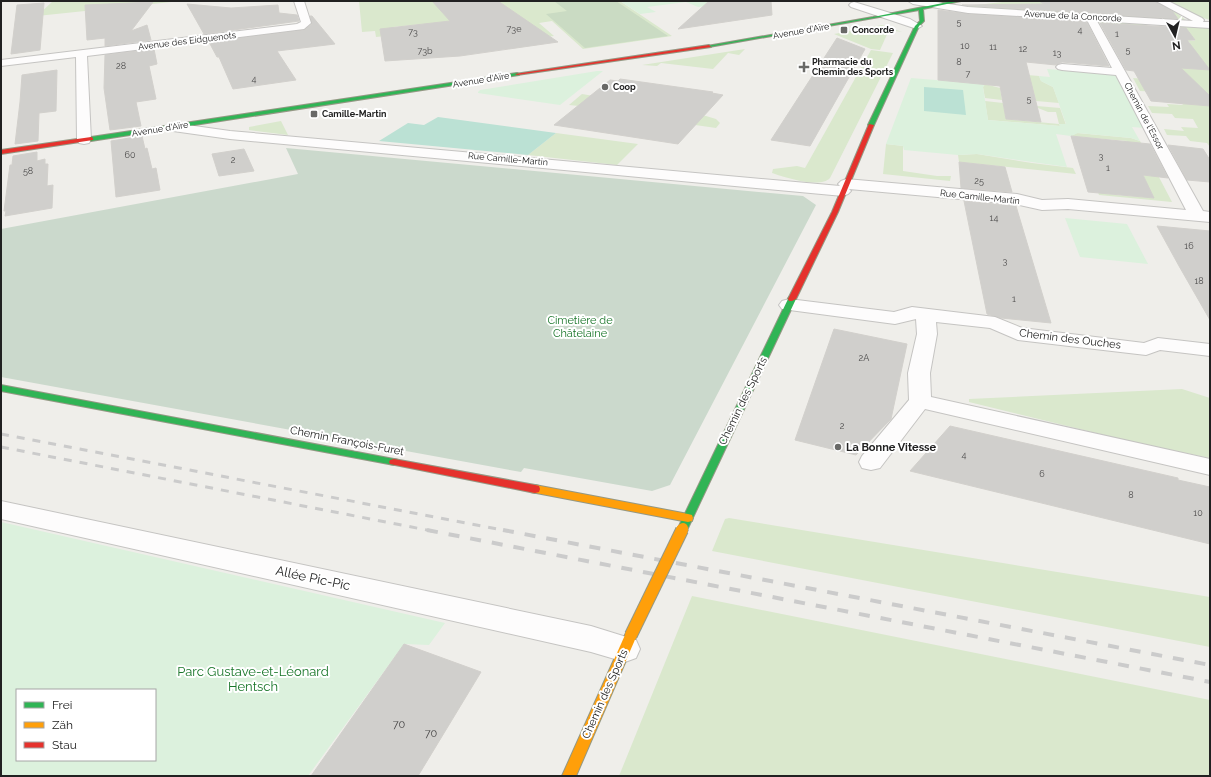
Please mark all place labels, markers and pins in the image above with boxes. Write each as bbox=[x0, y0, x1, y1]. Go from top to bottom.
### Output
marker: Concorde bbox=[839, 25, 849, 35]
place label: Concorde bbox=[852, 25, 895, 35]
place label: Pharmacie du Chemin des Sports bbox=[812, 57, 894, 77]
marker: Pharmacie du Chemin des Sports bbox=[799, 62, 809, 72]
marker: Coop bbox=[600, 82, 610, 92]
place label: Coop bbox=[613, 82, 636, 92]
marker: Camille-Martin bbox=[309, 109, 319, 119]
place label: Camille-Martin bbox=[322, 109, 386, 119]
place label: La Bonne Vitesse bbox=[846, 441, 937, 454]
marker: La Bonne Vitesse bbox=[833, 442, 843, 452]

